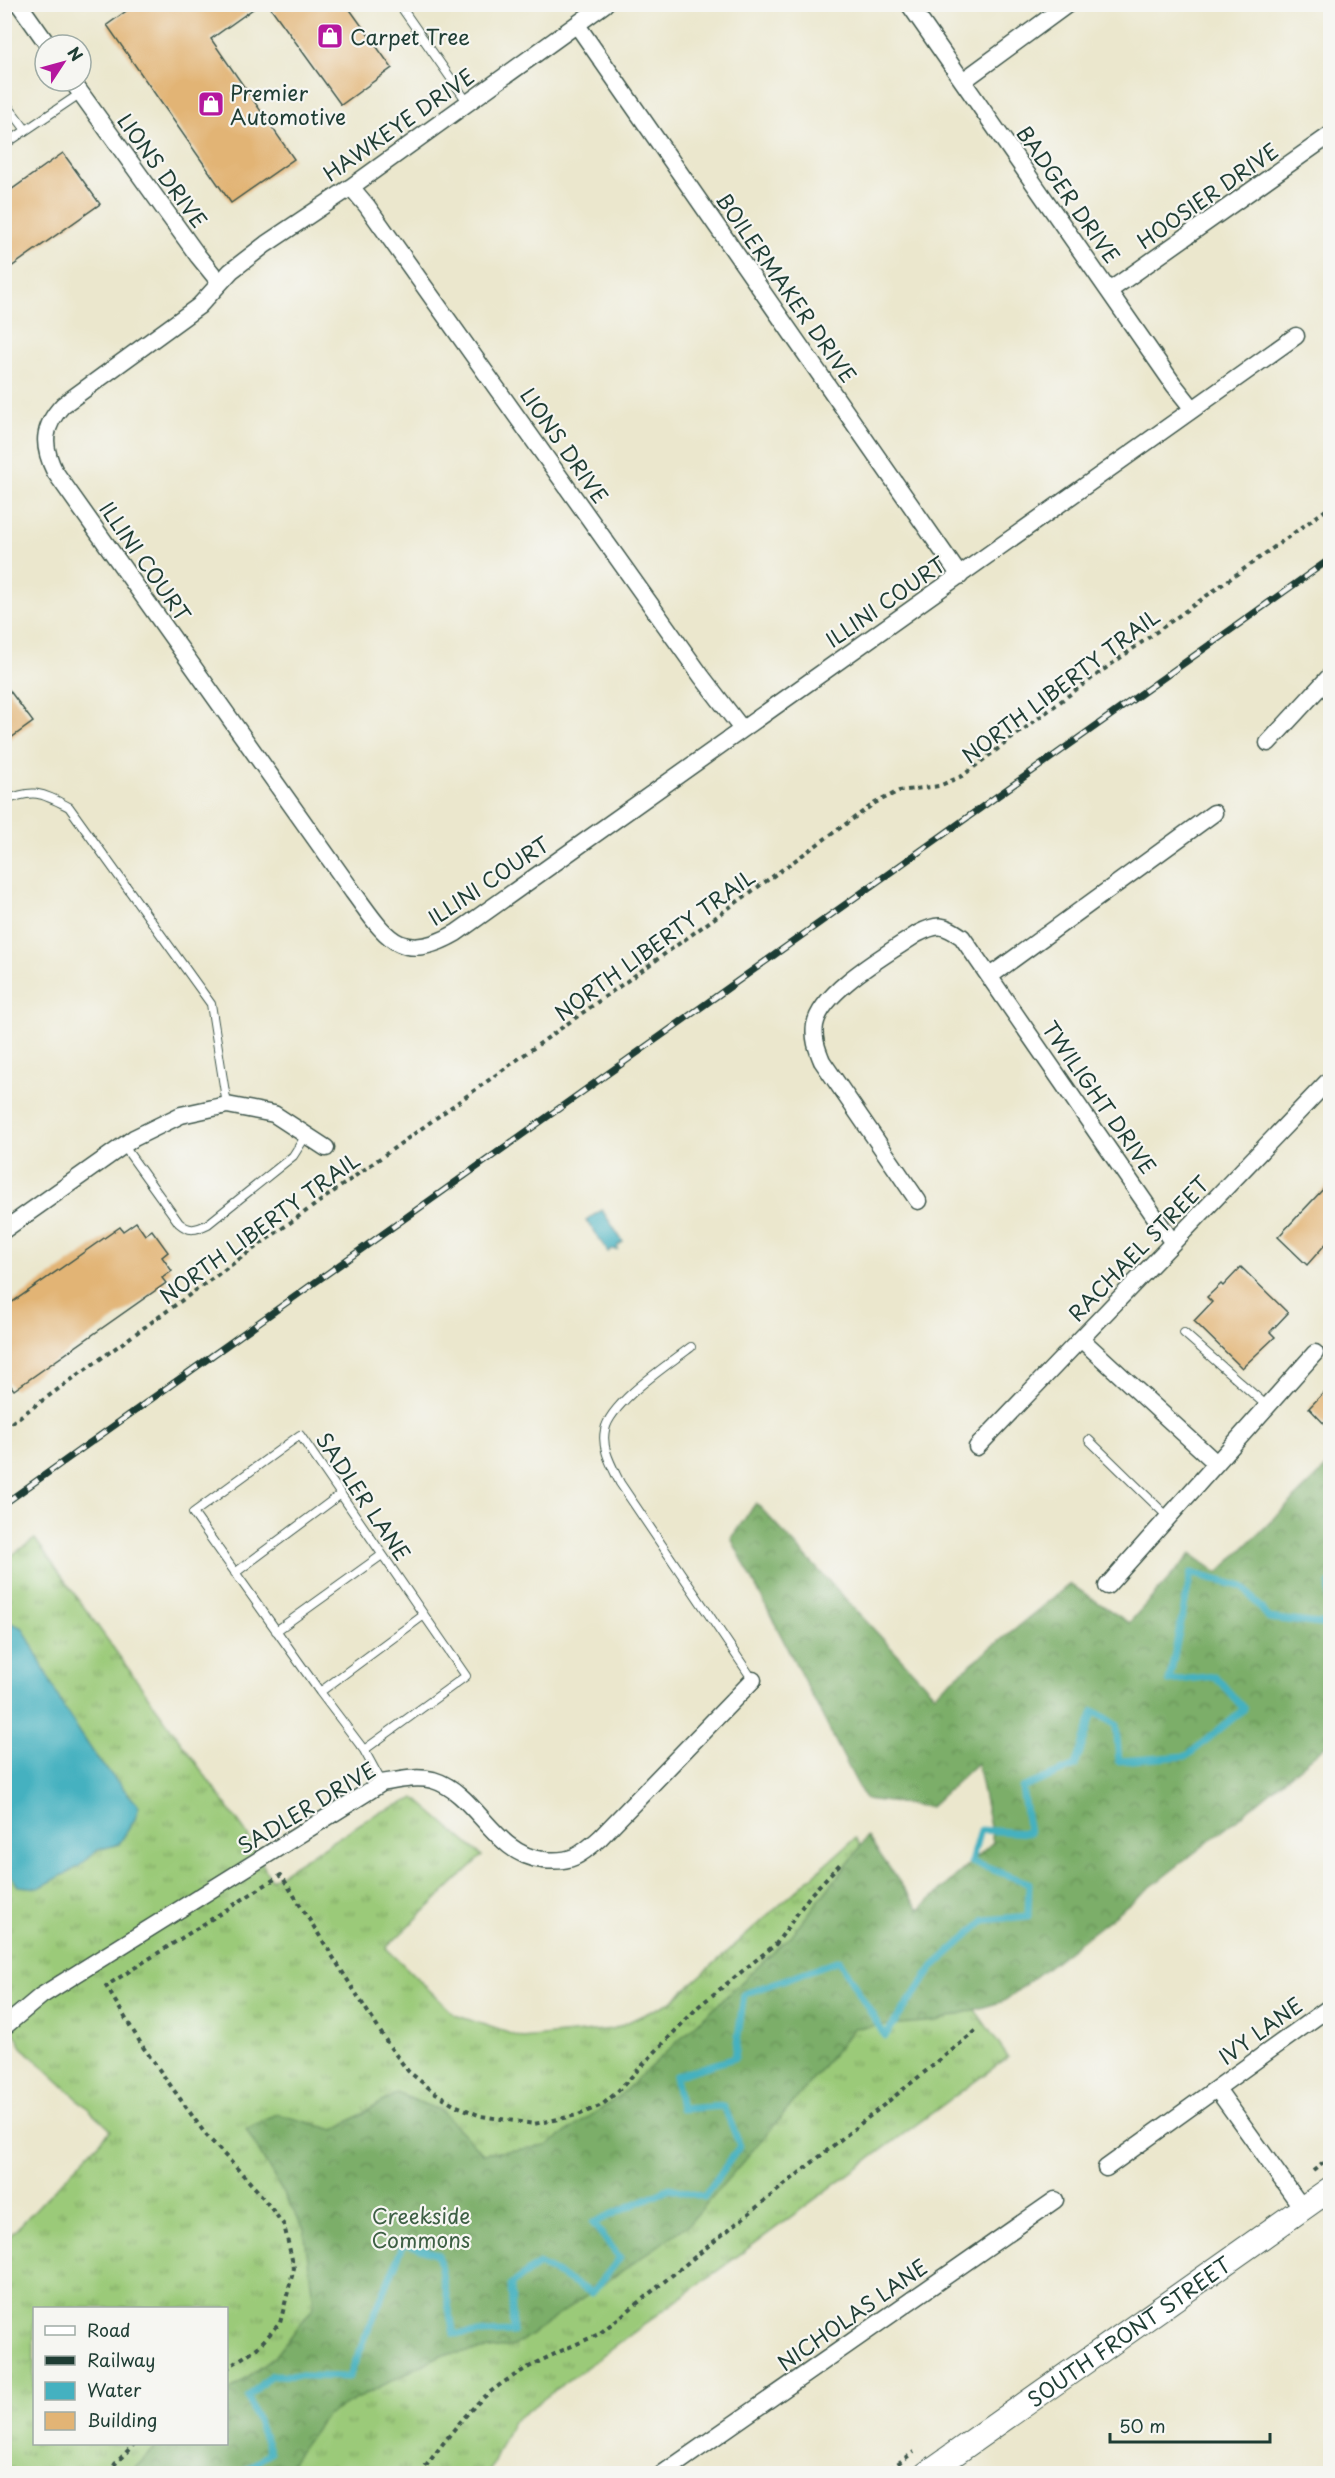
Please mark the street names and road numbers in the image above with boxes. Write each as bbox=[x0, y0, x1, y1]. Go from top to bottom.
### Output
street label: HAWKEYE DRIVE bbox=[316, 60, 480, 188]
street label: LIONS DRIVE bbox=[110, 106, 216, 234]
street label: BADGER DRIVE bbox=[1009, 119, 1129, 269]
street label: HOOSIER DRIVE bbox=[1130, 134, 1284, 256]
street label: BOILERMAKER DRIVE bbox=[709, 185, 865, 389]
street label: LIONS DRIVE bbox=[513, 380, 617, 510]
street label: ILLINI COURT bbox=[93, 494, 200, 628]
street label: ILLINI COURT bbox=[818, 547, 952, 654]
street label: NORTH LIBERTY TRAIL bbox=[954, 600, 1166, 770]
street label: ILLINI COURT bbox=[421, 827, 556, 933]
street label: NORTH LIBERTY TRAIL bbox=[547, 860, 761, 1028]
street label: TWILIGHT DRIVE bbox=[1035, 1014, 1165, 1180]
street label: NORTH LIBERTY TRAIL bbox=[152, 1143, 366, 1311]
street label: RACHAEL STREET bbox=[1060, 1168, 1216, 1328]
street label: SADLER LANE bbox=[309, 1425, 419, 1567]
street label: SADLER DRIVE bbox=[231, 1753, 381, 1861]
street label: IVY LANE bbox=[1211, 1988, 1309, 2072]
street label: SOUTH FRONT STREET bbox=[1020, 2248, 1238, 2414]
street label: NICHOLAS LANE bbox=[770, 2250, 934, 2378]

